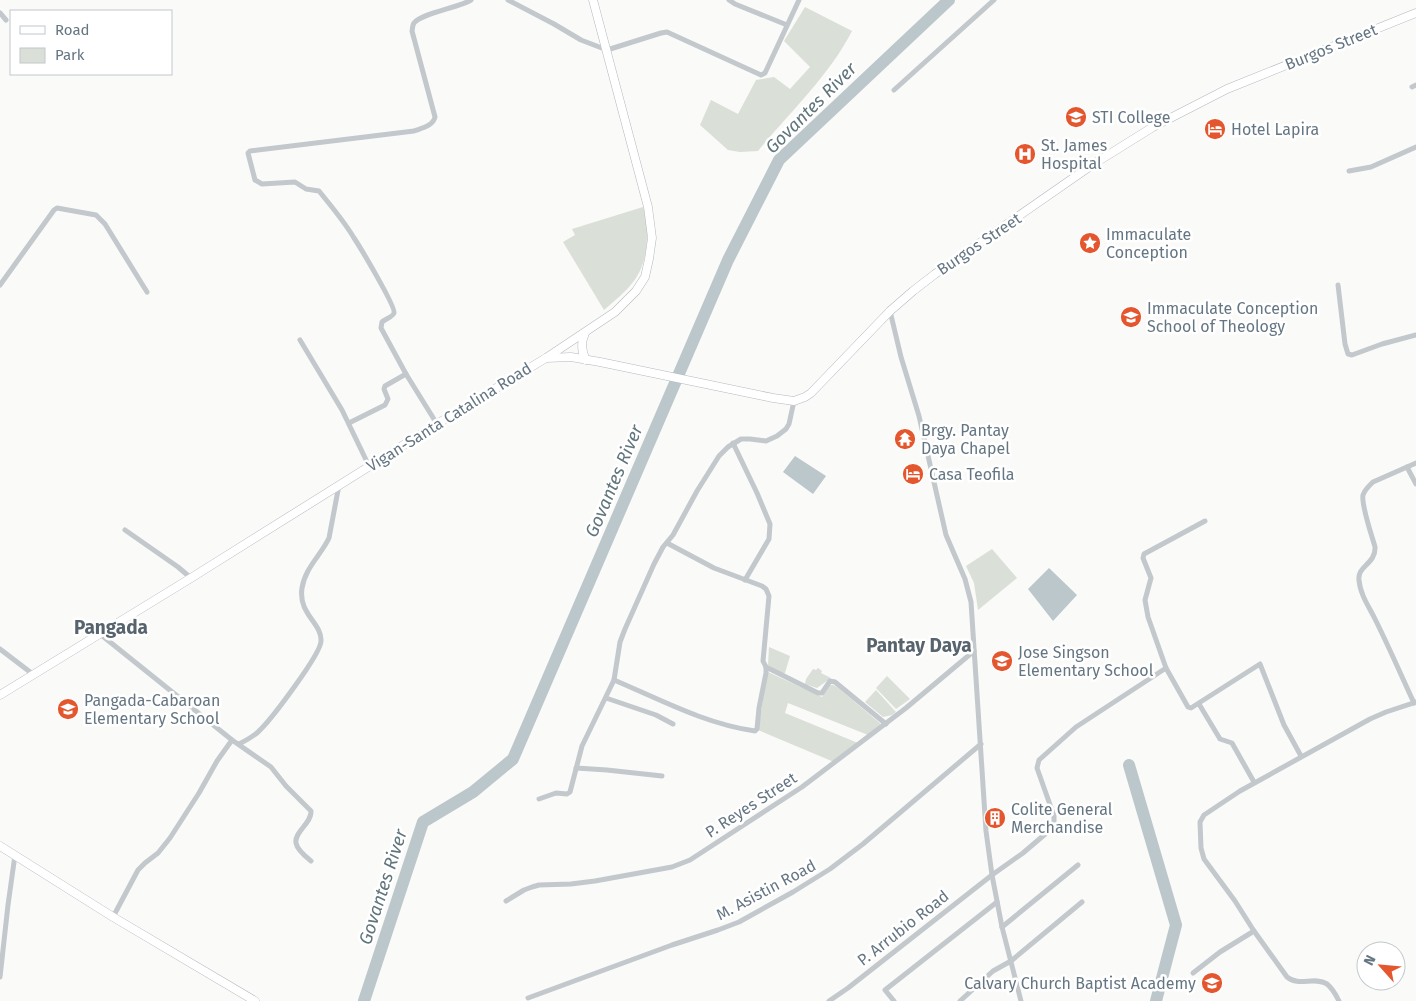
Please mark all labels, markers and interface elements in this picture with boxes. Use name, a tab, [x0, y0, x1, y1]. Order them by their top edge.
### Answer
legend	[10, 10, 172, 75]
street label: Burgos Street	[1282, 20, 1380, 74]
text: Road	[55, 21, 90, 39]
text: Park	[55, 46, 85, 64]
water label: Govantes River	[761, 57, 862, 158]
school or university icon: STI College	[1064, 105, 1088, 129]
place label: STI College	[1092, 108, 1170, 127]
hotel icon: Hotel Lapira	[1203, 117, 1227, 141]
place label: Hotel Lapira	[1231, 120, 1319, 139]
place label: St. James Hospital	[1041, 136, 1107, 173]
hospital icon: St. James Hospital	[1013, 142, 1037, 166]
street label: Burgos Street	[933, 209, 1025, 279]
place label: Immaculate Conception	[1106, 225, 1191, 262]
place icon: Immaculate Conception	[1078, 231, 1102, 255]
place label: Immaculate Conception School of Theology	[1147, 299, 1318, 336]
school or university icon: Immaculate Conception School of Theology	[1119, 305, 1143, 329]
street label: Vigan-Santa Catalina Road	[363, 358, 535, 476]
water label: Govantes River	[580, 420, 648, 540]
place label: Brgy. Pantay Daya Chapel	[921, 421, 1010, 458]
temple icon: Brgy. Pantay Daya Chapel	[893, 427, 917, 451]
hotel icon: Casa Teofila	[901, 462, 925, 486]
place label: Casa Teofila	[929, 465, 1015, 484]
district label: Pangada	[74, 616, 148, 639]
district label: Pantay Daya	[866, 634, 972, 657]
place label: Jose Singson Elementary School	[1018, 643, 1154, 680]
school or university icon: Jose Singson Elementary School	[990, 649, 1014, 673]
place label: Pangada-Cabaroan Elementary School	[84, 691, 220, 728]
school or university icon: Pangada-Cabaroan Elementary School	[56, 697, 80, 721]
street label: P. Reyes Street	[702, 768, 800, 842]
place label: Colite General Merchandise	[1011, 800, 1113, 837]
building icon: Colite General Merchandise	[983, 806, 1007, 830]
water label: Govantes River	[354, 826, 412, 947]
street label: M. Asistin Road	[713, 856, 819, 924]
street label: P. Arrubio Road	[853, 886, 953, 970]
north arrow	[1356, 941, 1406, 991]
text: N	[1360, 952, 1380, 968]
school or university icon: Calvary Church Baptist Academy	[1200, 971, 1224, 995]
place label: Calvary Church Baptist Academy	[964, 974, 1196, 993]

